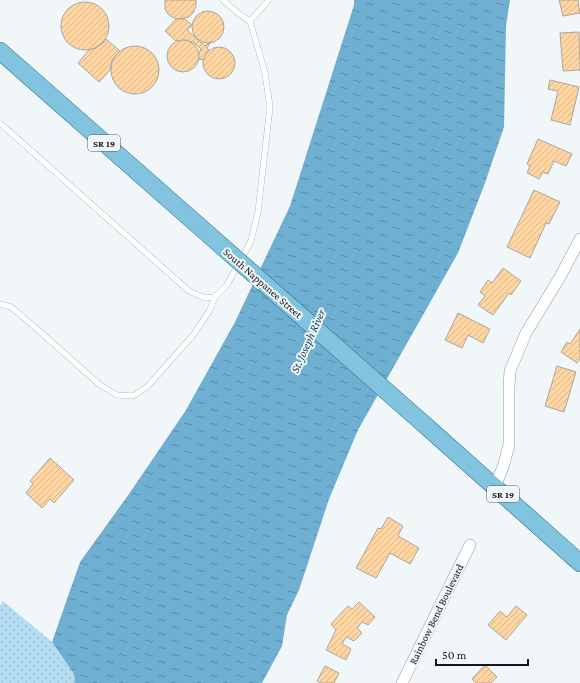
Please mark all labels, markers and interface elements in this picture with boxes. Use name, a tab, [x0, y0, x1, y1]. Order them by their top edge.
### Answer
road number: SR 19	[88, 135, 120, 151]
street label: South Nappanee Street	[221, 246, 305, 321]
water label: St. Joseph River	[288, 306, 329, 375]
road number: SR 19	[487, 486, 519, 502]
street label: Rainbow Bend Boulevard	[406, 562, 466, 666]
scale bar	[436, 641, 528, 667]
text: 50 m	[442, 648, 467, 662]

